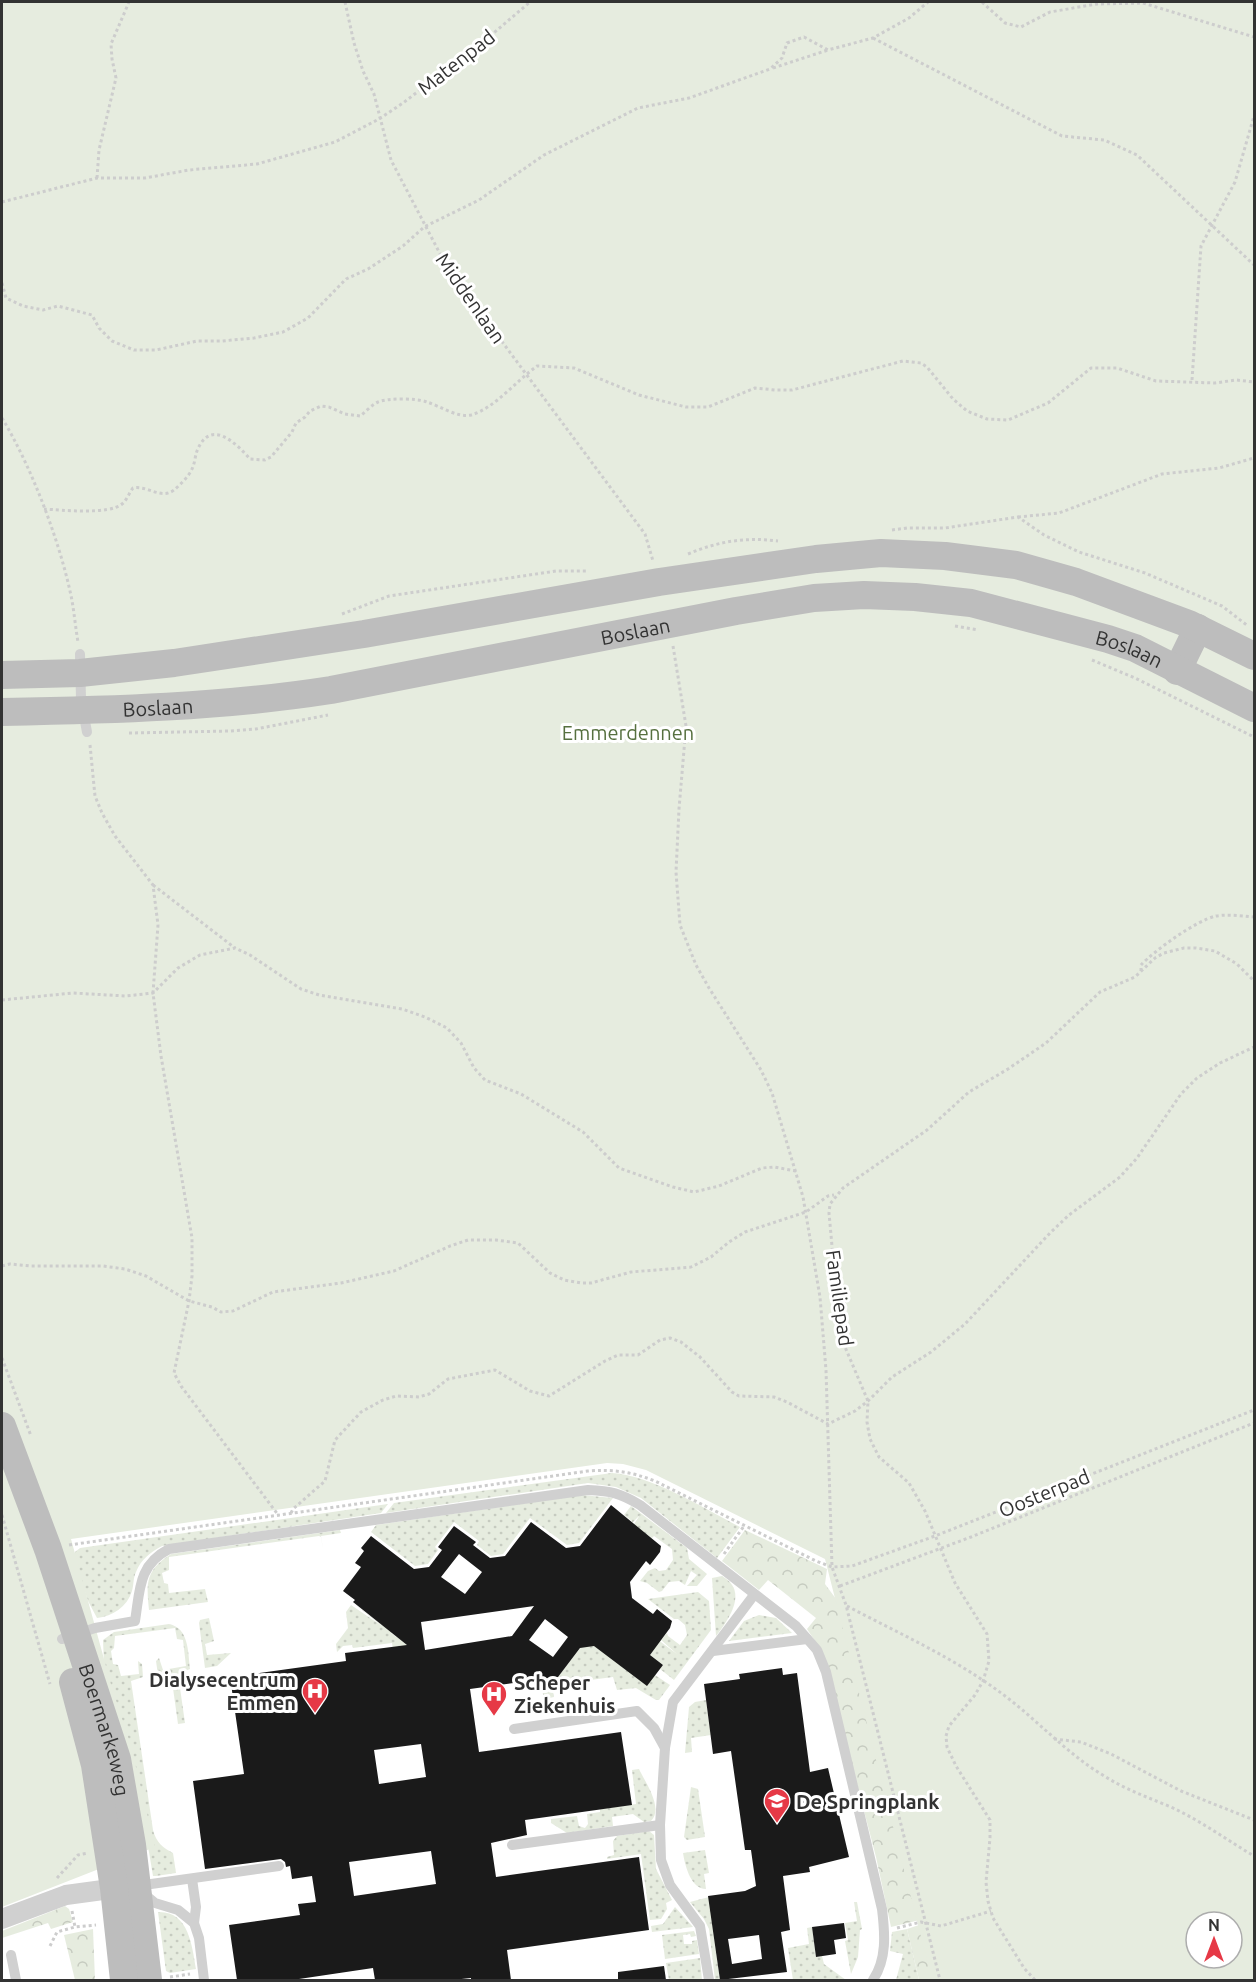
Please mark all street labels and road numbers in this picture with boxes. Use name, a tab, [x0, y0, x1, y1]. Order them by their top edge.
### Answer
street label: Matenpad	[413, 25, 499, 99]
street label: Middenlaan	[431, 248, 511, 348]
street label: Boslaan	[599, 613, 672, 649]
street label: Boslaan	[1093, 625, 1167, 672]
street label: Boslaan	[122, 694, 194, 720]
street label: Familiepad	[822, 1248, 858, 1348]
street label: Oosterpad	[995, 1464, 1093, 1522]
street label: Boermarkeweg	[75, 1661, 135, 1798]

